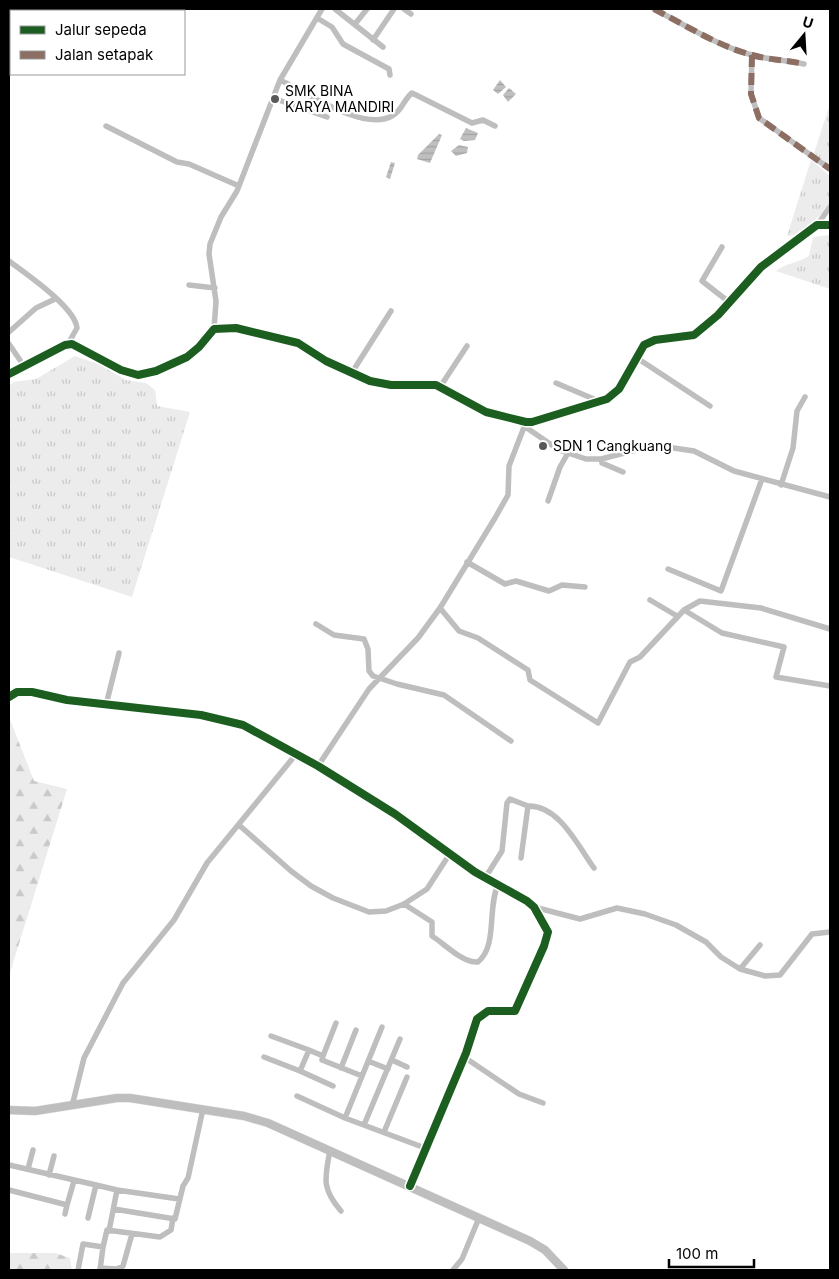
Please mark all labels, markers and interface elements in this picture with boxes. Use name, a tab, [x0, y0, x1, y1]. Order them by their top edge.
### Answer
legend	[10, 10, 185, 75]
north arrow	[779, 10, 829, 60]
text: U	[801, 12, 816, 32]
text: Jalur sepeda	[55, 20, 147, 39]
text: Jalan setapak	[55, 45, 154, 64]
place label: SMK BINA KARYA MANDIRI	[285, 82, 394, 115]
marker: SMK BINA KARYA MANDIRI	[269, 93, 281, 105]
place label: SDN 1 Cangkuang	[553, 437, 672, 454]
marker: SDN 1 Cangkuang	[537, 440, 549, 452]
scale bar	[669, 1236, 754, 1268]
text: 100 m	[676, 1244, 718, 1263]

